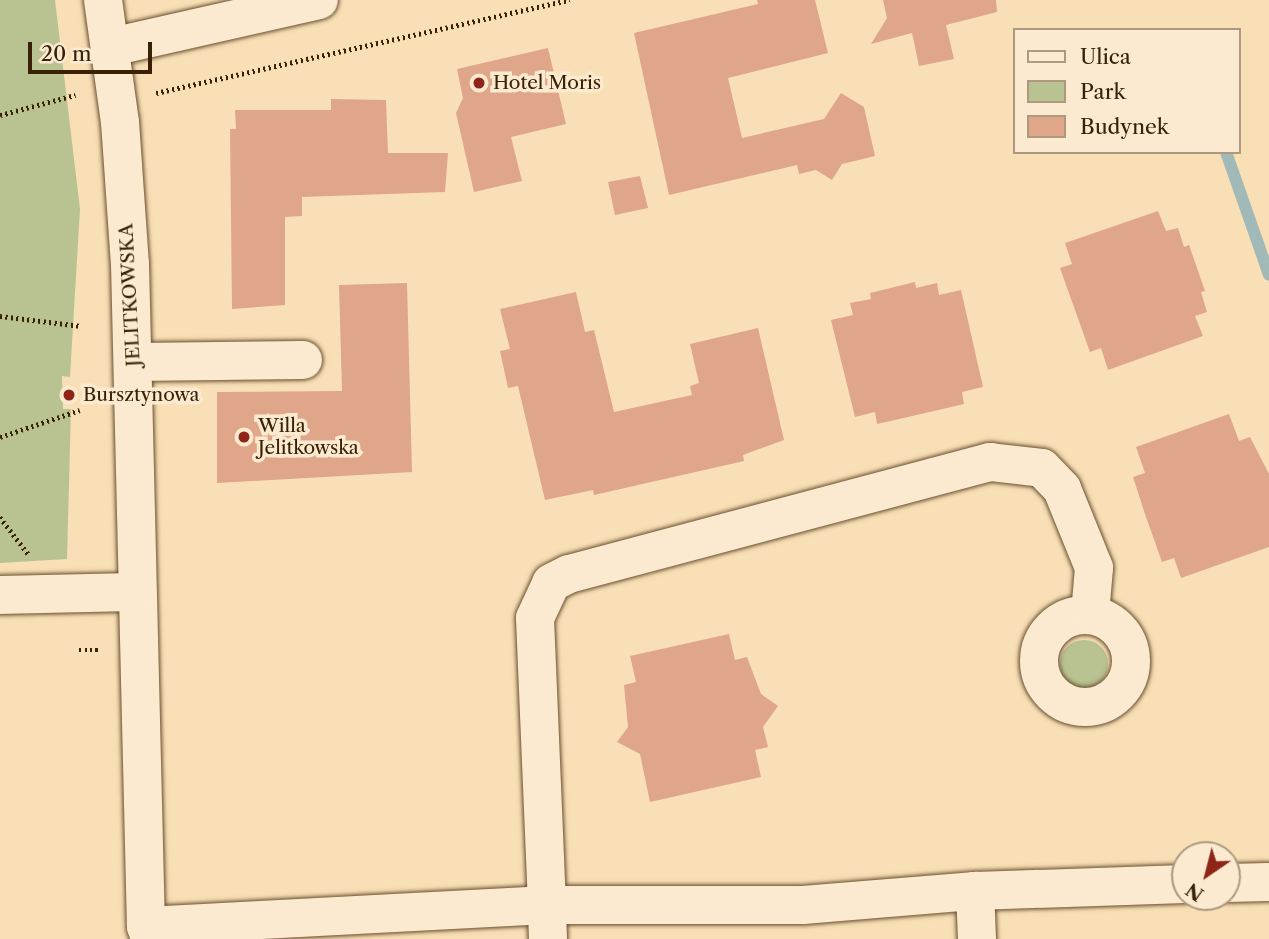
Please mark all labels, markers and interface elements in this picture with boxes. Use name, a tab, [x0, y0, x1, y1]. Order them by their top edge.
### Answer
scale bar	[32, 28, 156, 72]
legend	[1014, 28, 1241, 154]
text: 20 m	[41, 41, 92, 66]
text: Ulica	[1080, 44, 1131, 69]
place label: Hotel Moris	[493, 72, 601, 94]
marker: Hotel Moris	[471, 75, 487, 91]
text: Park	[1080, 79, 1126, 104]
text: Budynek	[1080, 114, 1169, 139]
street label: JELITKOWSKA	[115, 223, 145, 367]
place label: Bursztynowa	[83, 384, 200, 406]
marker: Bursztynowa	[61, 387, 77, 403]
place label: Willa Jelitkowska	[258, 415, 359, 459]
marker: Willa Jelitkowska	[236, 429, 252, 445]
north arrow	[1171, 841, 1241, 911]
text: N	[1181, 878, 1208, 906]

